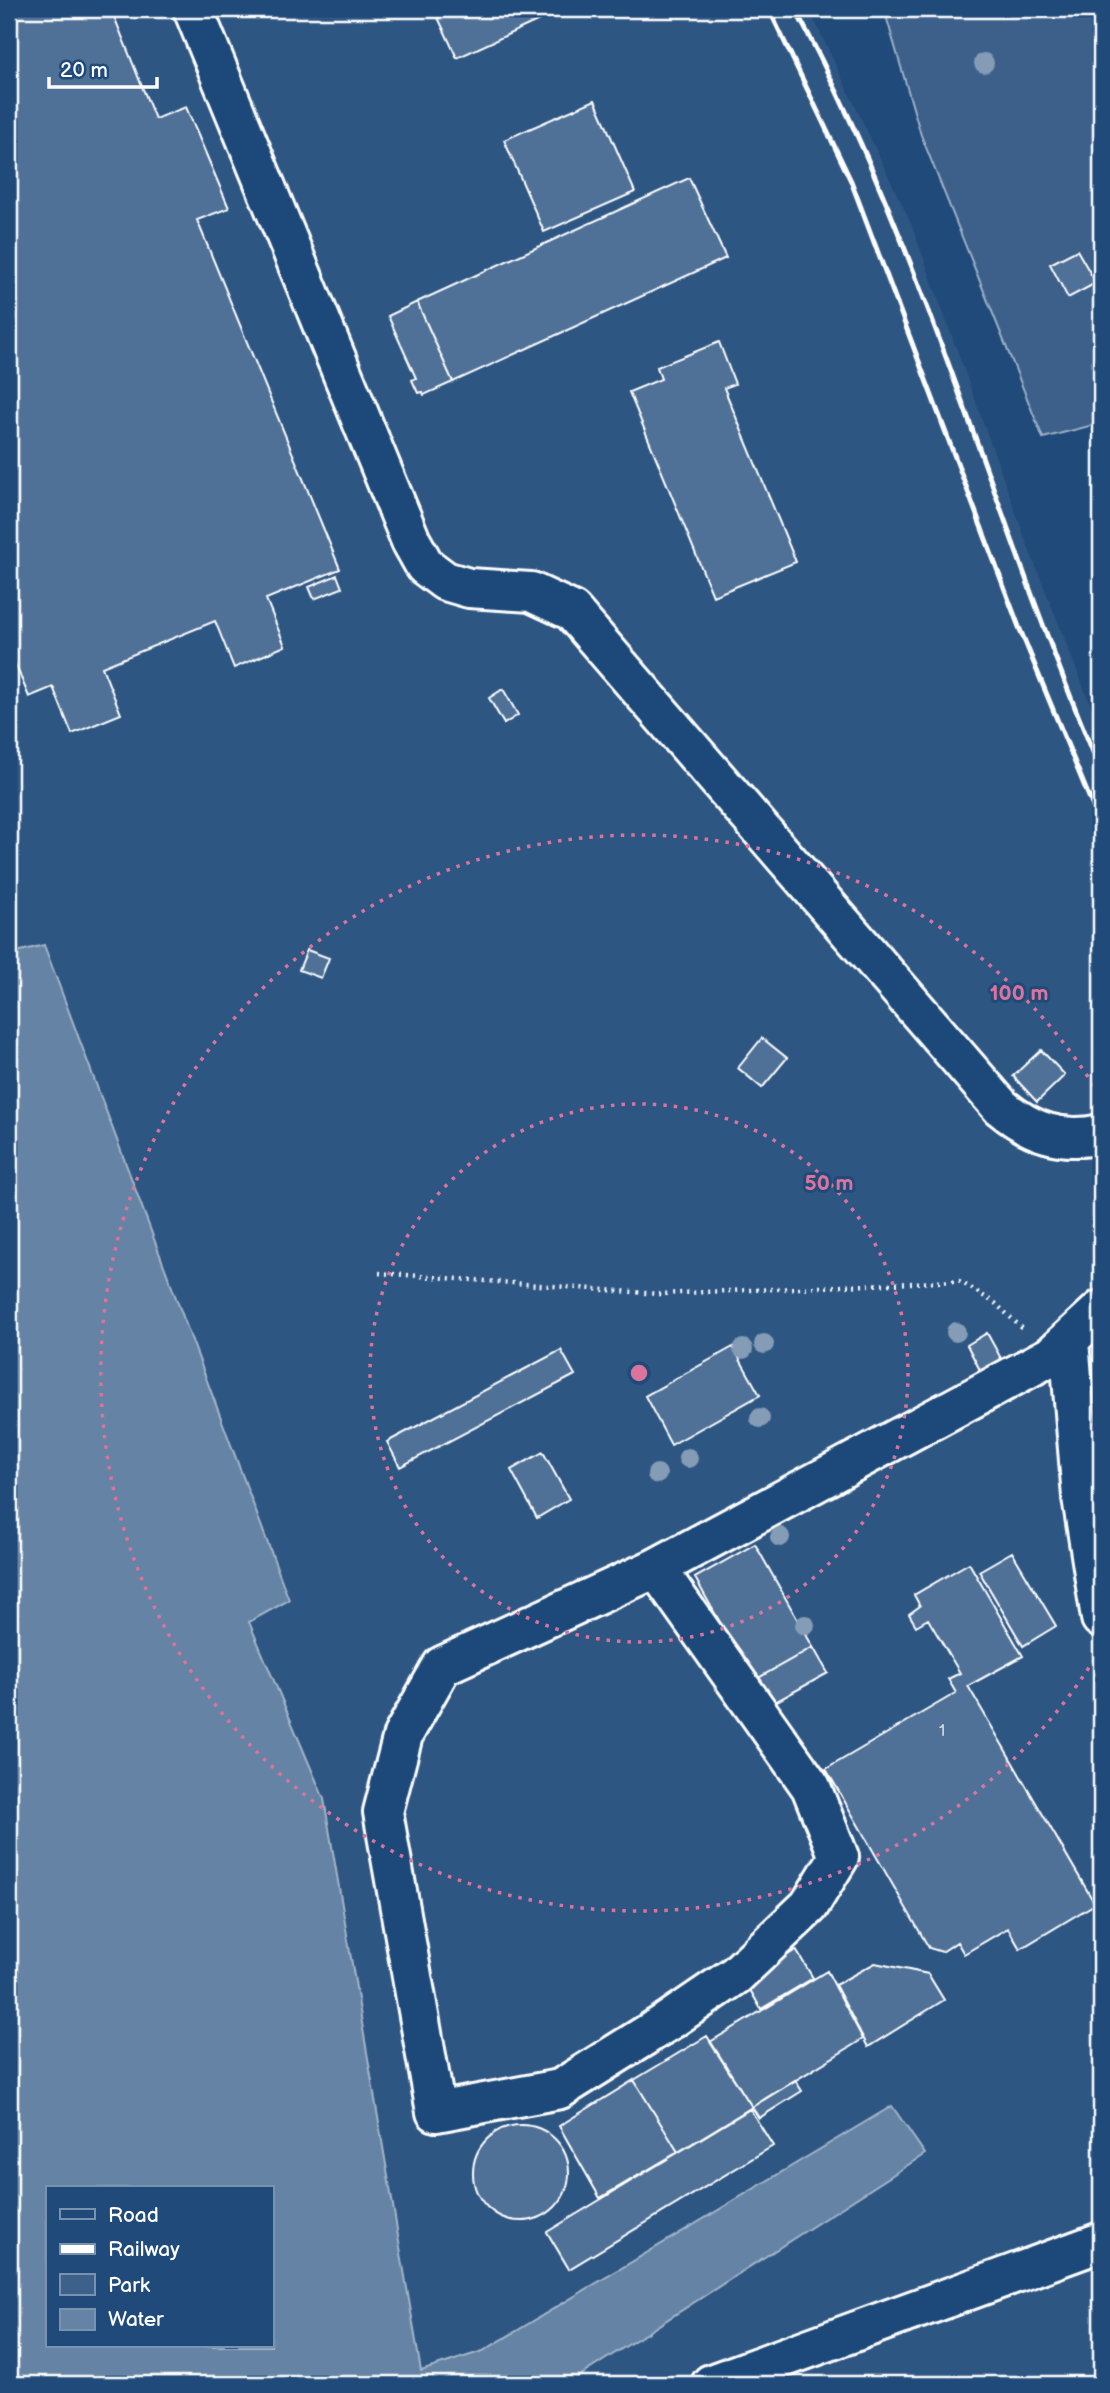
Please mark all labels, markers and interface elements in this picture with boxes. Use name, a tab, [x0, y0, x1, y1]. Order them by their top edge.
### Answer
scale bar	[49, 46, 158, 90]
text: 20 m	[60, 58, 108, 83]
text: 100 m	[990, 981, 1048, 1006]
text: 50 m	[805, 1171, 853, 1196]
centre of rings	[627, 1361, 651, 1385]
house number: 1	[939, 1722, 945, 1741]
legend	[46, 2186, 273, 2348]
text: Road	[108, 2203, 159, 2228]
text: Railway	[108, 2237, 180, 2262]
text: Park	[108, 2273, 151, 2298]
text: Water	[108, 2307, 164, 2332]

